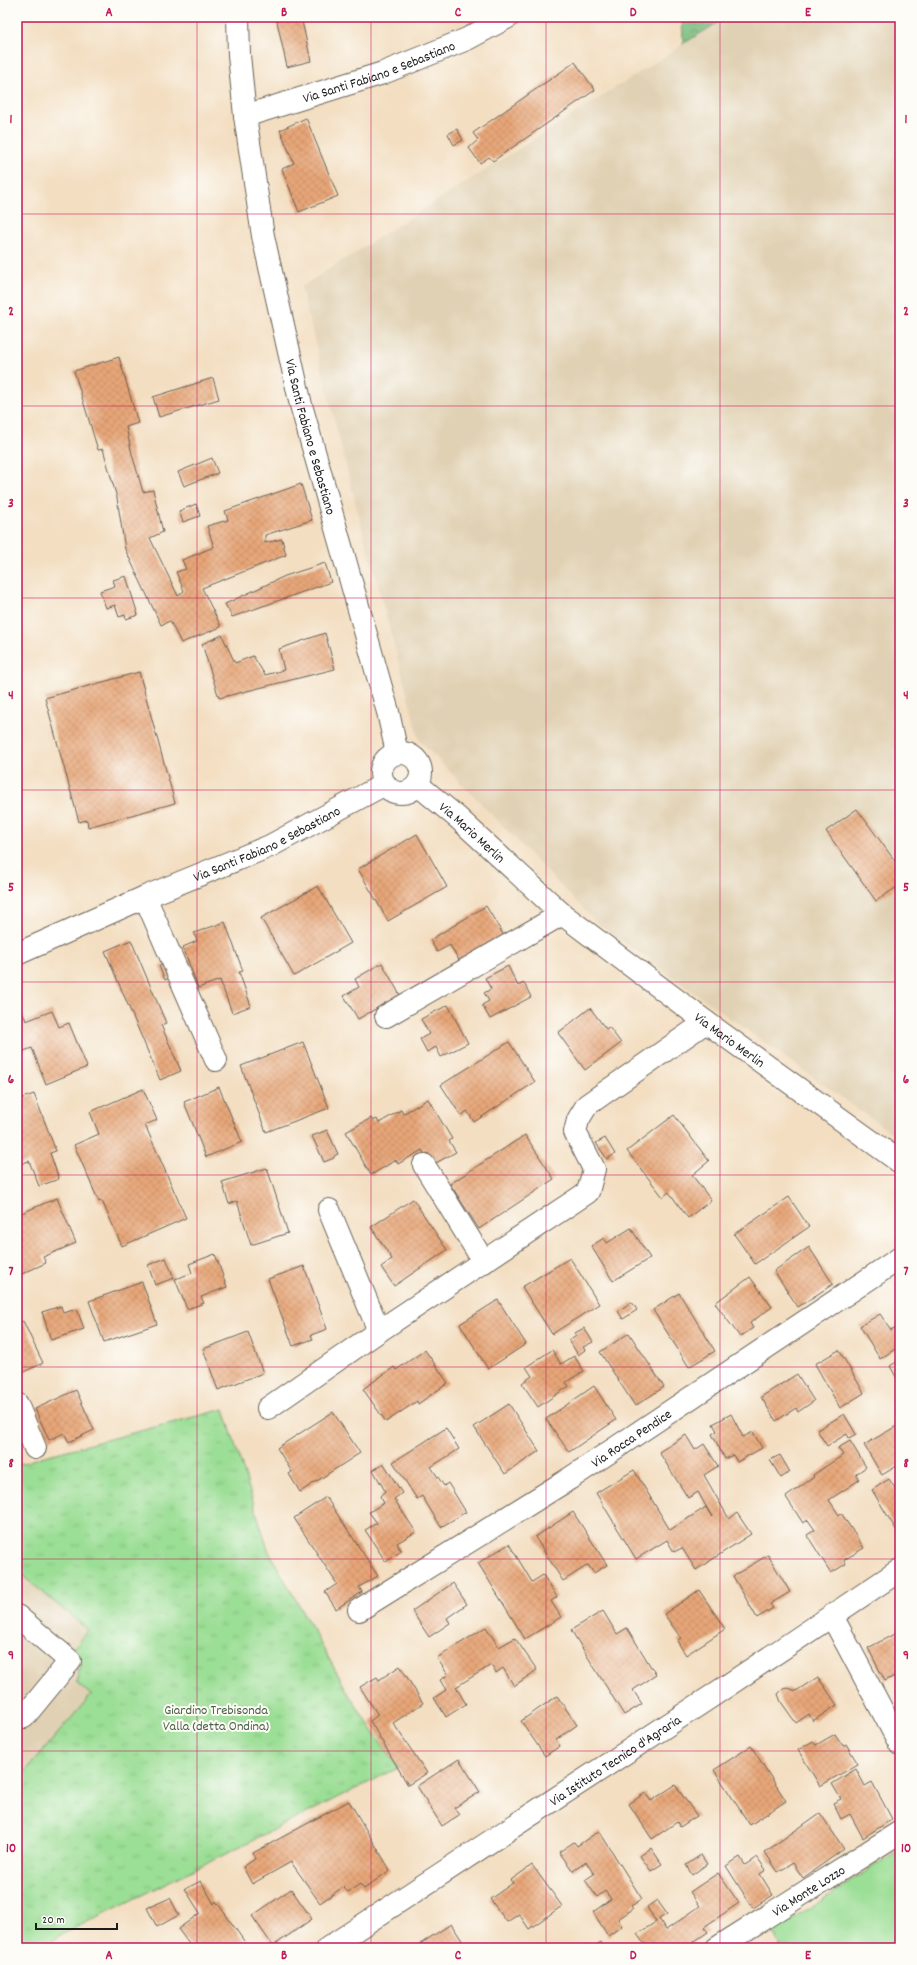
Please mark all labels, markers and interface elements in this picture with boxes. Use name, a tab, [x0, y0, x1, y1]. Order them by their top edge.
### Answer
text: A	[105, 4, 113, 23]
text: B	[281, 4, 287, 23]
text: C	[455, 4, 462, 23]
text: D	[630, 4, 637, 23]
text: E	[805, 4, 812, 23]
street label: Via Santi Fabiano e Sebastiano	[301, 37, 459, 109]
text: 1	[10, 111, 13, 130]
text: 1	[905, 111, 908, 130]
text: 2	[8, 303, 14, 322]
text: 2	[903, 303, 909, 322]
street label: Via Santi Fabiano e Sebastiano	[279, 357, 340, 517]
text: 3	[8, 495, 14, 514]
text: 3	[903, 495, 909, 514]
text: 4	[8, 687, 14, 706]
text: 4	[903, 687, 909, 706]
street label: Via Mario Merlin	[434, 798, 509, 869]
street label: Via Santi Fabiano e Sebastiano	[191, 802, 344, 888]
text: 5	[8, 879, 14, 898]
text: 5	[903, 879, 909, 898]
street label: Via Mario Merlin	[689, 1008, 768, 1073]
text: 6	[8, 1071, 15, 1090]
text: 6	[903, 1071, 910, 1090]
text: 7	[9, 1263, 14, 1282]
text: 7	[904, 1263, 909, 1282]
street label: Via Rocca Pendice	[588, 1405, 676, 1473]
text: 8	[8, 1455, 14, 1474]
text: 8	[903, 1455, 909, 1474]
text: 9	[8, 1647, 14, 1666]
text: 9	[903, 1647, 909, 1666]
park label: Giardino Trebisonda Valla (detta Ondina)	[163, 1701, 270, 1737]
street label: Via Istituto Tecnico d'Agraria	[546, 1711, 686, 1812]
text: 10	[6, 1840, 16, 1859]
text: 10	[901, 1840, 911, 1859]
street label: Via Monte Lozzo	[769, 1861, 850, 1923]
scale bar	[36, 1905, 117, 1931]
text: 20 m	[42, 1912, 65, 1929]
text: A	[105, 1947, 113, 1965]
text: B	[281, 1947, 287, 1965]
text: C	[455, 1947, 462, 1965]
text: D	[630, 1947, 637, 1965]
text: E	[805, 1947, 812, 1965]

